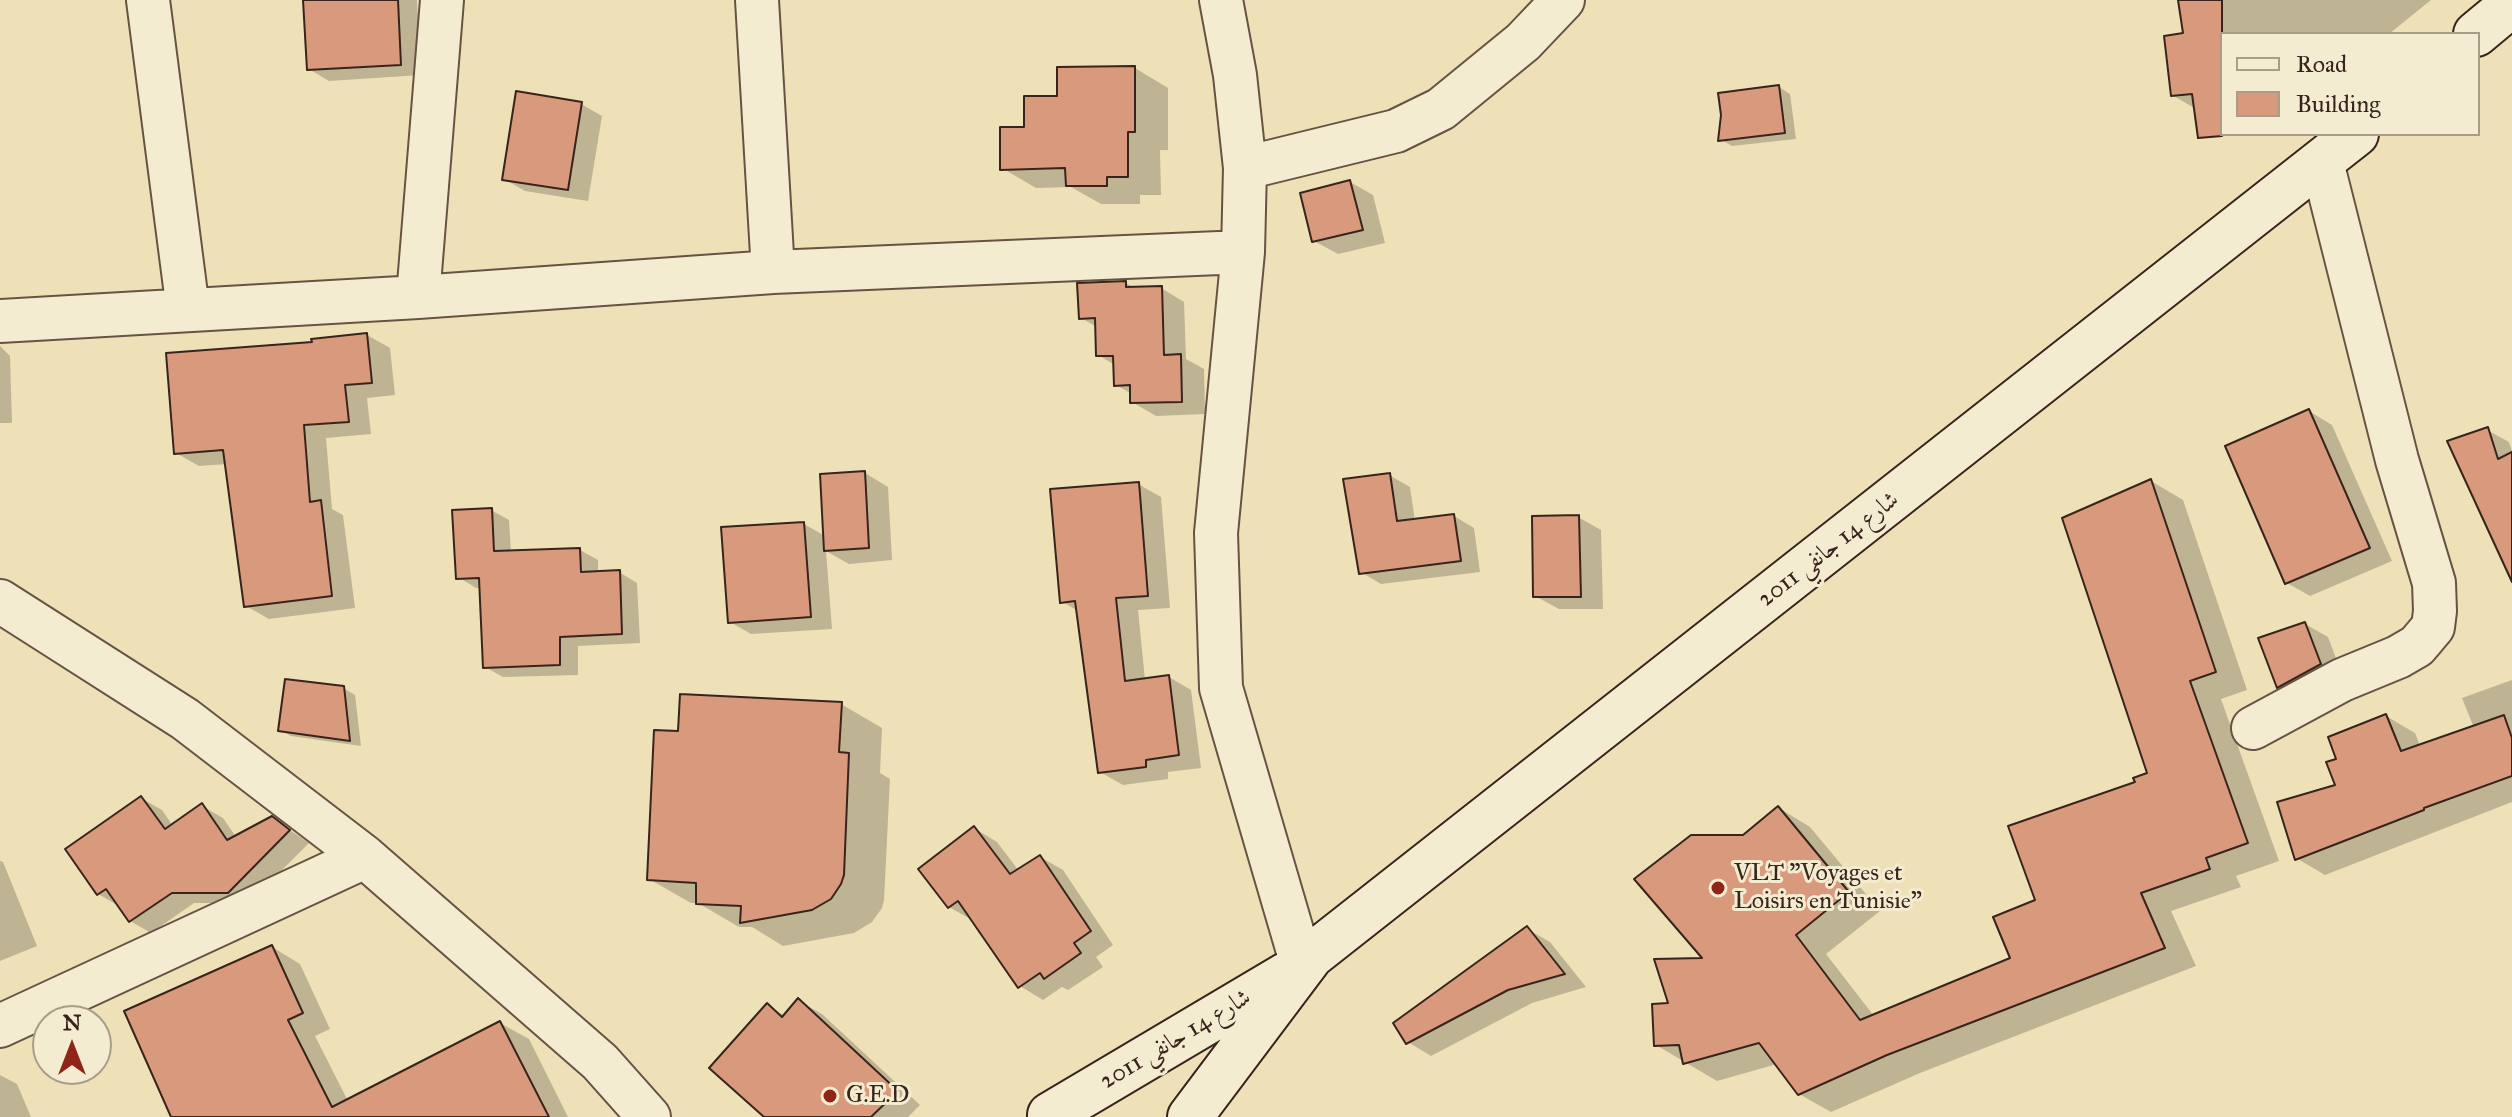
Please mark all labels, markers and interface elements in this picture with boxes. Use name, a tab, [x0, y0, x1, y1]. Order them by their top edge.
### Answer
legend	[2220, 32, 2480, 136]
text: Road	[2296, 49, 2347, 79]
text: Building	[2296, 89, 2381, 119]
street label: شارع 14 جانفي 2011	[1753, 486, 1905, 614]
place label: VLT "Voyages et Loisirs en Tunisie"	[1734, 860, 1922, 916]
marker: VLT "Voyages et Loisirs en Tunisie"	[1709, 879, 1727, 897]
street label: شارع 14 جانفي 2011	[1095, 984, 1257, 1096]
north arrow	[32, 1005, 112, 1085]
text: N	[63, 1009, 81, 1036]
place label: G.E.D	[846, 1082, 910, 1110]
marker: G.E.D	[821, 1087, 839, 1105]

